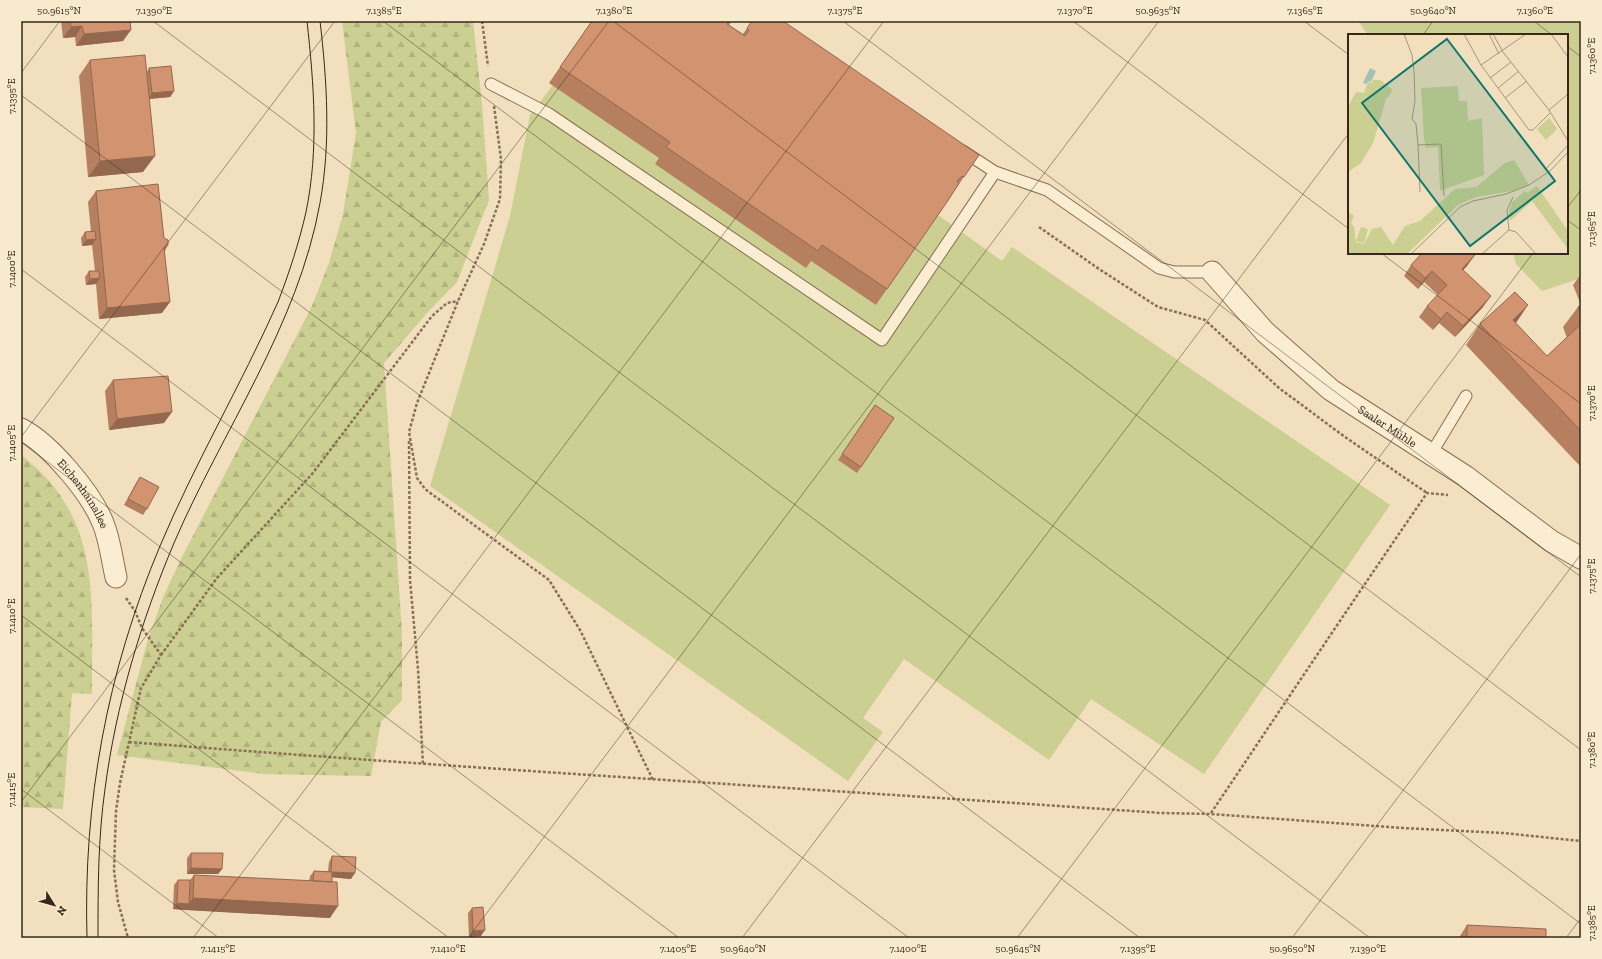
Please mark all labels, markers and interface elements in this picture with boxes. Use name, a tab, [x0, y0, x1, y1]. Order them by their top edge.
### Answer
text: 50.9615°N	[37, 5, 82, 17]
text: 7.1390°E	[136, 5, 172, 17]
text: 7.1385°E	[366, 5, 402, 17]
text: 7.1380°E	[596, 5, 632, 17]
text: 7.1375°E	[828, 5, 862, 17]
text: 7.1370°E	[1057, 5, 1093, 17]
text: 50.9635°N	[1136, 5, 1181, 17]
text: 7.1365°E	[1287, 5, 1323, 17]
text: 50.9640°N	[1410, 5, 1457, 17]
text: 7.1360°E	[1517, 5, 1553, 17]
inset map	[1348, 34, 1568, 254]
text: 7.1360°E	[1586, 38, 1598, 74]
text: 7.1395°E	[6, 78, 18, 114]
text: 7.1365°E	[1586, 211, 1598, 247]
text: 7.1400°E	[6, 250, 18, 287]
text: 7.1370°E	[1586, 385, 1598, 421]
street label: Saaler Mühle	[1355, 402, 1420, 450]
text: 7.1405°E	[6, 425, 18, 461]
street label: Eichenhainallee	[55, 456, 112, 531]
text: 7.1375°E	[1586, 559, 1598, 593]
text: 7.1410°E	[6, 598, 18, 634]
text: 7.1380°E	[1586, 732, 1598, 768]
text: 7.1415°E	[6, 773, 18, 807]
north arrow	[34, 885, 74, 925]
text: N	[53, 903, 69, 918]
text: 7.1385°E	[1586, 905, 1598, 941]
text: 7.1415°E	[201, 943, 235, 955]
text: 7.1410°E	[430, 943, 466, 955]
text: 7.1405°E	[660, 943, 696, 955]
text: 50.9640°N	[720, 943, 767, 955]
text: 7.1400°E	[890, 943, 927, 955]
text: 50.9645°N	[995, 943, 1041, 955]
text: 7.1395°E	[1120, 943, 1156, 955]
text: 50.9650°N	[1269, 943, 1315, 955]
text: 7.1390°E	[1350, 943, 1386, 955]

